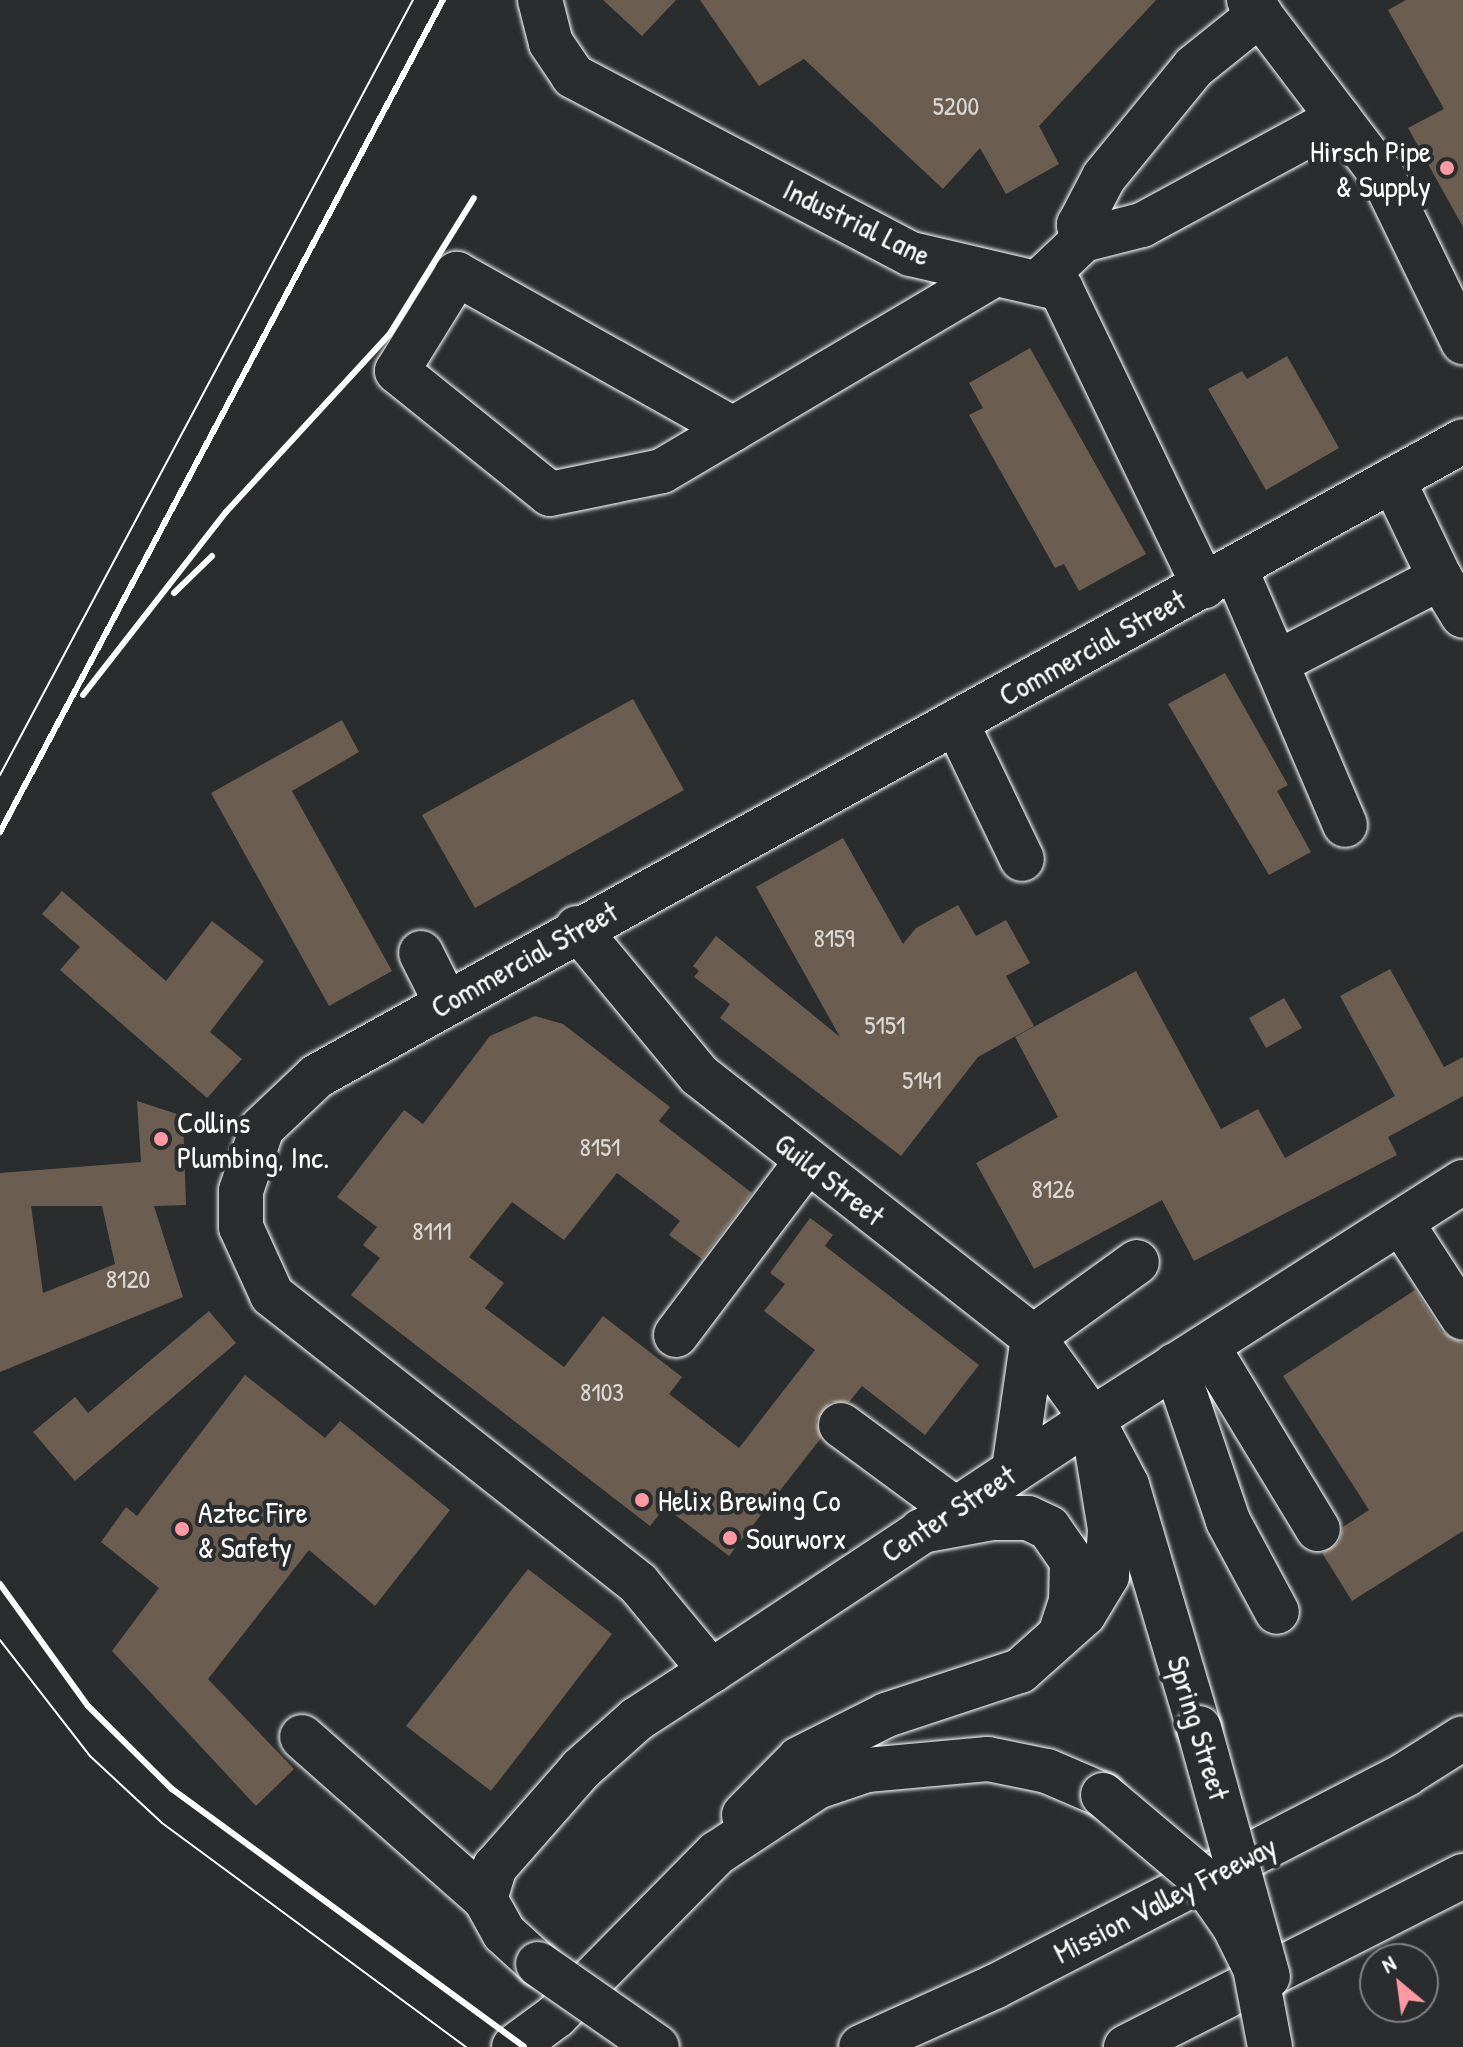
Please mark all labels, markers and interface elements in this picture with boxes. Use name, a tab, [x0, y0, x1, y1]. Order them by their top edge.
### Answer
house number: 5200	[933, 90, 979, 122]
place label: Hirsch Pipe & Supply	[1310, 133, 1431, 204]
marker: Hirsch Pipe & Supply	[1438, 159, 1456, 177]
street label: Industrial Lane	[777, 171, 937, 273]
street label: Commercial Street	[992, 581, 1192, 713]
street label: Commercial Street	[424, 893, 624, 1025]
house number: 8159	[813, 922, 855, 954]
house number: 5151	[865, 1009, 905, 1041]
house number: 5141	[902, 1064, 942, 1096]
place label: Collins Plumbing, Inc.	[177, 1104, 329, 1174]
street label: Guild Street	[768, 1125, 892, 1233]
marker: Collins Plumbing, Inc.	[152, 1130, 170, 1148]
house number: 8151	[579, 1131, 621, 1163]
house number: 8126	[1031, 1173, 1075, 1205]
house number: 8111	[412, 1215, 452, 1247]
house number: 8120	[106, 1263, 150, 1295]
house number: 8103	[580, 1376, 624, 1408]
street label: Center Street	[874, 1456, 1022, 1570]
place label: Helix Brewing Co	[658, 1482, 841, 1518]
marker: Helix Brewing Co	[633, 1491, 651, 1509]
place label: Aztec Fire & Safety	[198, 1494, 308, 1564]
marker: Aztec Fire & Safety	[173, 1520, 191, 1538]
place label: Sourworx	[746, 1520, 846, 1556]
marker: Sourworx	[721, 1529, 739, 1547]
street label: Spring Street	[1160, 1652, 1238, 1804]
street label: Mission Valley Freeway	[1048, 1827, 1282, 1971]
north arrow	[1359, 1943, 1439, 2023]
text: N	[1376, 1948, 1401, 1980]

